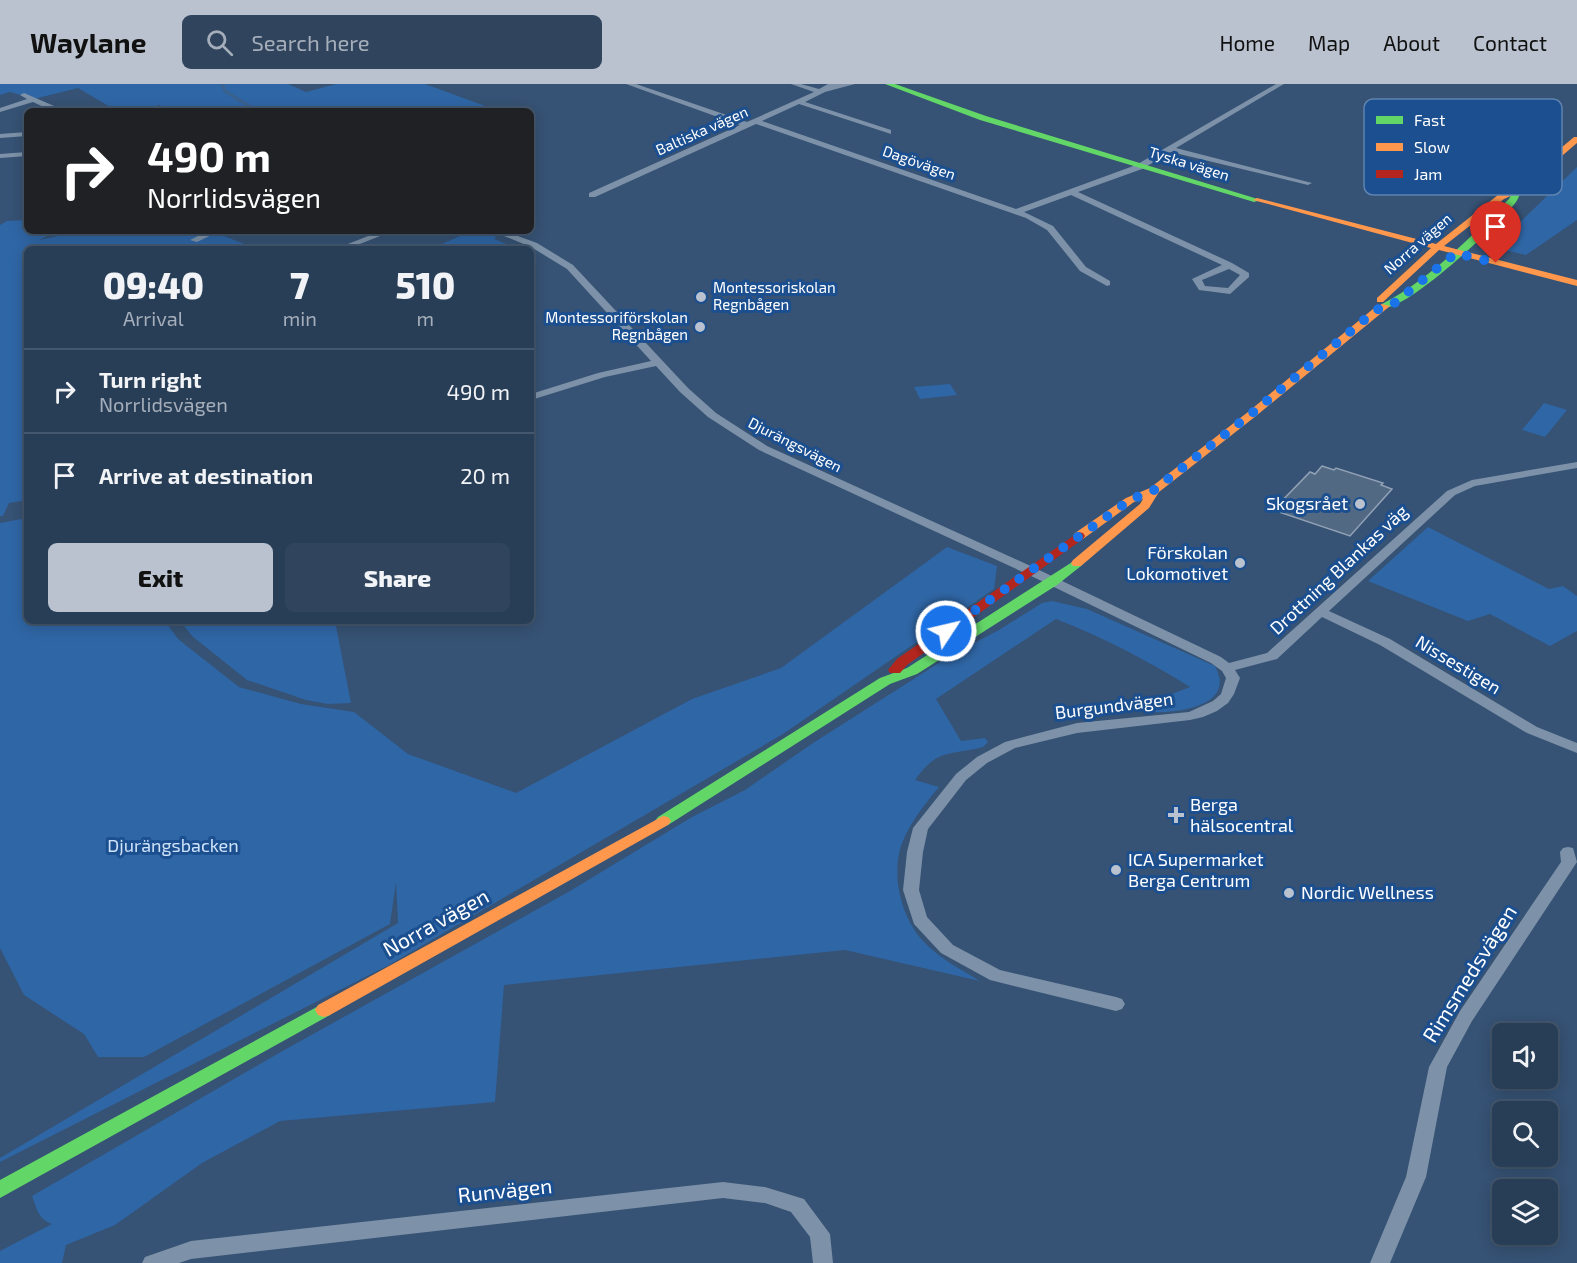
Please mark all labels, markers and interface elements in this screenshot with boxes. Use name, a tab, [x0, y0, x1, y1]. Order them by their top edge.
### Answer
search box	[182, 15, 602, 69]
text: Waylane	[30, 25, 146, 59]
icon: search	[203, 26, 236, 59]
text: Search here	[251, 29, 370, 55]
text: Home	[1219, 30, 1275, 55]
text: Map	[1308, 30, 1350, 55]
text: About	[1383, 30, 1440, 55]
text: Contact	[1473, 30, 1547, 55]
legend	[1364, 99, 1562, 195]
street label: Baltiska vägen	[653, 102, 750, 158]
text: Fast	[1414, 110, 1445, 129]
text: 490 m	[147, 130, 271, 180]
icon: right	[48, 132, 126, 210]
text: Slow	[1414, 137, 1450, 156]
street label: Dagövägen	[880, 141, 958, 183]
street label: Tyska vägen	[1147, 142, 1232, 184]
text: Jam	[1414, 164, 1442, 183]
text: Norrlidsvägen	[147, 181, 321, 213]
pin	[1470, 201, 1521, 263]
street label: Norra vägen	[1380, 209, 1455, 277]
icon: arrive	[1479, 210, 1512, 243]
text: 09:40	[103, 263, 204, 306]
text: 7	[290, 263, 309, 306]
text: 510	[396, 263, 455, 306]
place label: Montessoriskolan Regnbågen	[713, 278, 836, 313]
marker: Montessoriskolan Regnbågen	[694, 290, 708, 304]
text: Arrival	[123, 306, 184, 330]
text: min	[283, 306, 317, 330]
text: m	[417, 306, 434, 330]
place label: Montessoriförskolan Regnbågen	[545, 308, 688, 343]
marker: Montessoriförskolan Regnbågen	[693, 320, 707, 334]
text: Turn right	[99, 366, 201, 392]
icon: right	[48, 375, 81, 408]
text: 490 m	[446, 378, 510, 404]
text: Norrlidsvägen	[99, 392, 228, 416]
street label: Djurängsvägen	[745, 413, 845, 476]
icon: arrive	[48, 459, 81, 492]
text: Arrive at destination	[99, 462, 313, 488]
text: 20 m	[460, 462, 510, 488]
place label: Skogsrået	[1266, 492, 1348, 514]
marker: Skogsrået	[1353, 497, 1367, 511]
street label: Drottning Blankas väg	[1265, 500, 1412, 639]
place label: Förskolan Lokomotivet	[1126, 541, 1228, 584]
button: Exit	[48, 543, 273, 612]
button: Share	[285, 543, 510, 612]
marker: Förskolan Lokomotivet	[1233, 556, 1247, 570]
position arrow	[914, 599, 978, 663]
street label: Nissestigen	[1412, 630, 1505, 698]
street label: Burgundvägen	[1053, 687, 1174, 723]
place label: Berga hälsocentral	[1190, 793, 1294, 836]
marker: Berga hälsocentral	[1167, 806, 1185, 824]
park label: Djurängsbacken	[107, 834, 239, 856]
place label: ICA Supermarket Berga Centrum	[1128, 848, 1264, 891]
marker: ICA Supermarket Berga Centrum	[1109, 863, 1123, 877]
place label: Nordic Wellness	[1301, 881, 1434, 903]
street label: Norra vägen	[378, 882, 492, 961]
marker: Nordic Wellness	[1282, 886, 1296, 900]
street label: Rimsmedsvägen	[1416, 900, 1521, 1047]
map controls	[1492, 1023, 1558, 1245]
button: sound	[1492, 1023, 1558, 1089]
button: search	[1492, 1101, 1558, 1167]
street label: Runvägen	[456, 1172, 553, 1207]
button: layers	[1492, 1179, 1558, 1245]

